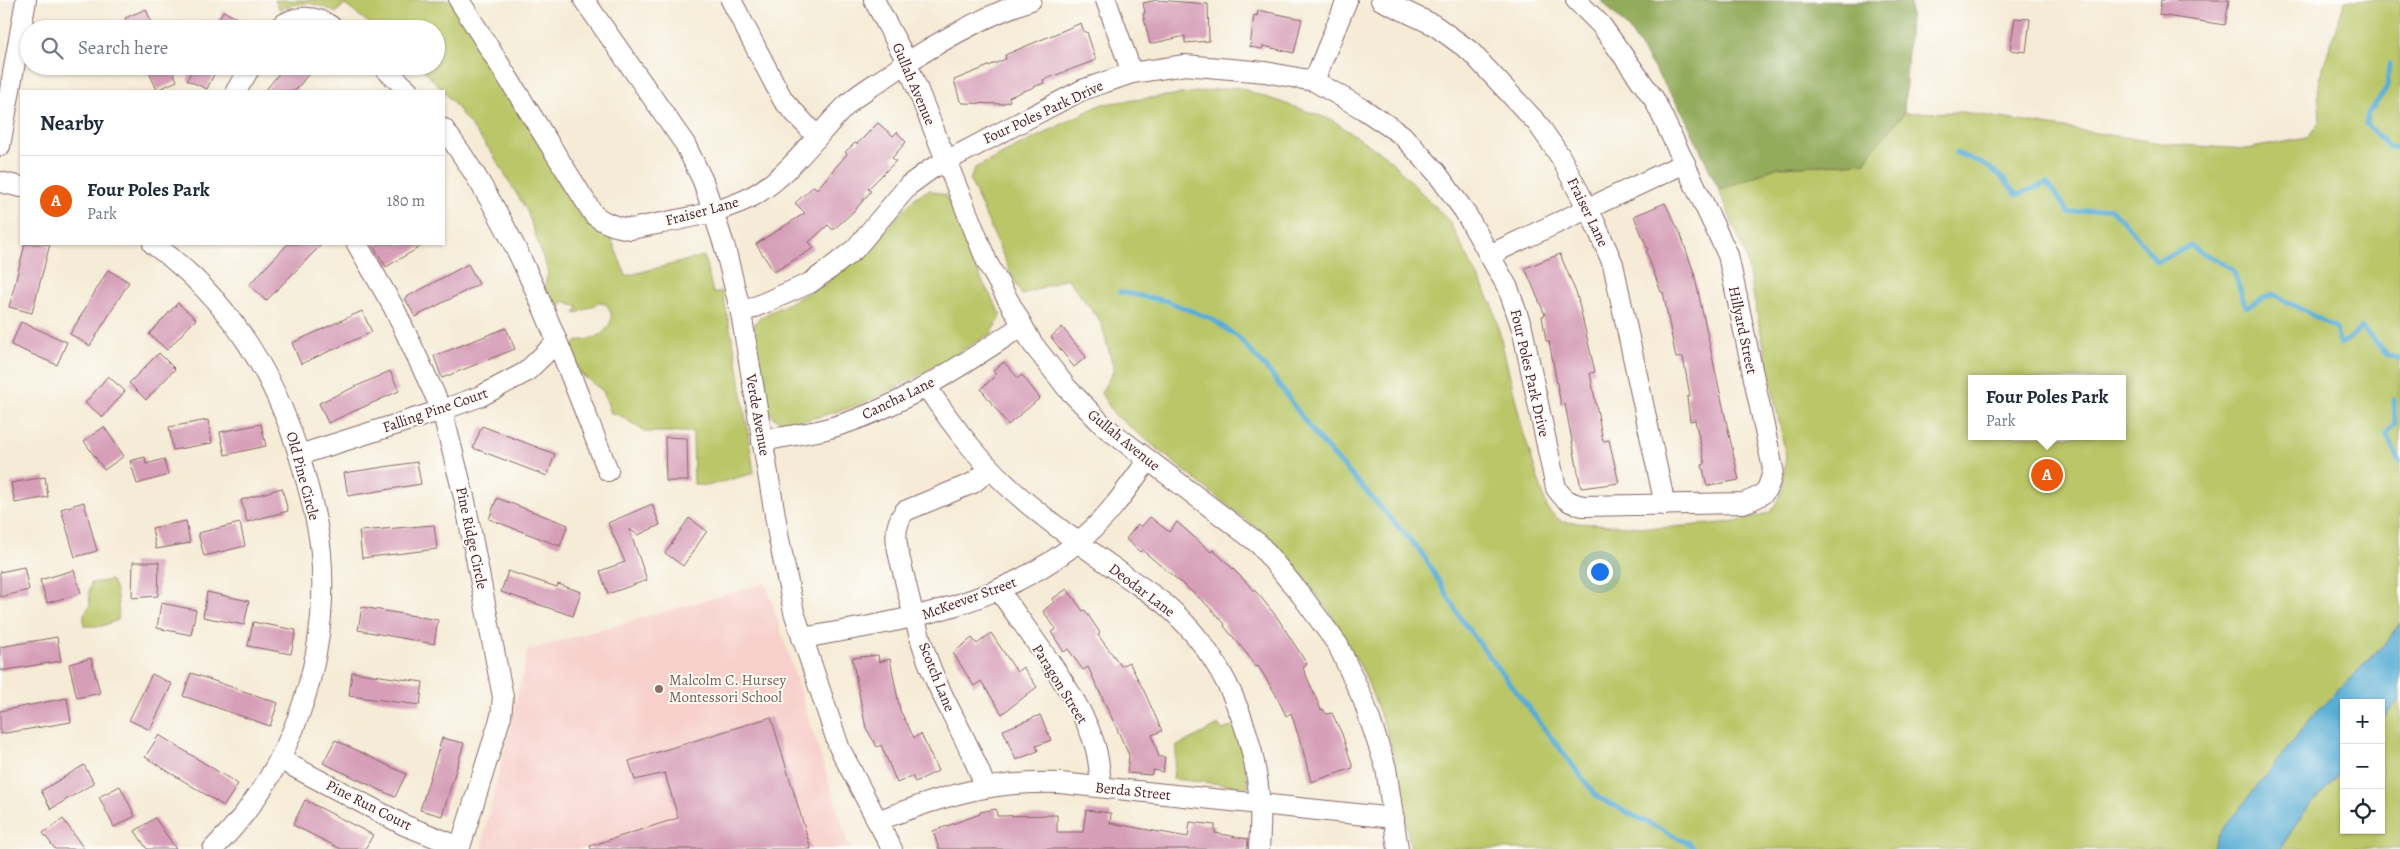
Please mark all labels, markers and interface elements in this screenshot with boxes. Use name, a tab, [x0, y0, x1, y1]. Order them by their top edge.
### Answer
search box	[20, 20, 445, 75]
icon: search	[38, 34, 66, 62]
text: Search here	[78, 35, 168, 61]
street label: Gullah Avenue	[888, 40, 940, 129]
street label: Four Poles Park Drive	[980, 75, 1107, 149]
text: Nearby	[40, 109, 103, 137]
street label: Fraiser Lane	[1563, 174, 1614, 250]
text: Four Poles Park	[87, 177, 210, 203]
text: A	[51, 190, 61, 212]
text: 180 m	[387, 190, 425, 212]
street label: Fraiser Lane	[663, 192, 741, 230]
text: Park	[87, 203, 117, 225]
street label: Hillyard Street	[1724, 284, 1762, 376]
street label: Four Poles Park Drive	[1506, 307, 1554, 439]
street label: Verde Avenue	[741, 372, 775, 458]
street label: Cancha Lane	[858, 372, 938, 424]
popup	[1968, 375, 2126, 440]
street label: Falling Pine Court	[380, 383, 490, 437]
text: Four Poles Park	[1986, 384, 2108, 410]
street label: Gullah Avenue	[1084, 405, 1165, 476]
text: Park	[1986, 410, 2016, 432]
street label: Old Pine Circle	[282, 429, 325, 523]
pin: A	[2031, 456, 2063, 494]
street label: Pine Ridge Circle	[451, 485, 493, 591]
street label: Deodar Lane	[1105, 559, 1179, 622]
your location	[1587, 559, 1613, 585]
street label: McKeever Street	[919, 572, 1019, 624]
street label: Scotch Lane	[914, 639, 960, 715]
street label: Paragon Street	[1028, 640, 1093, 728]
place label: Malcolm C. Hursey Montessori School	[669, 670, 786, 707]
marker: Malcolm C. Hursey Montessori School	[653, 683, 665, 695]
map controls	[2340, 699, 2385, 834]
button: +	[2340, 699, 2385, 744]
button: −	[2340, 744, 2385, 789]
street label: Pine Run Court	[323, 775, 415, 835]
street label: Berda Street	[1094, 777, 1172, 805]
button: locate	[2340, 789, 2385, 834]

